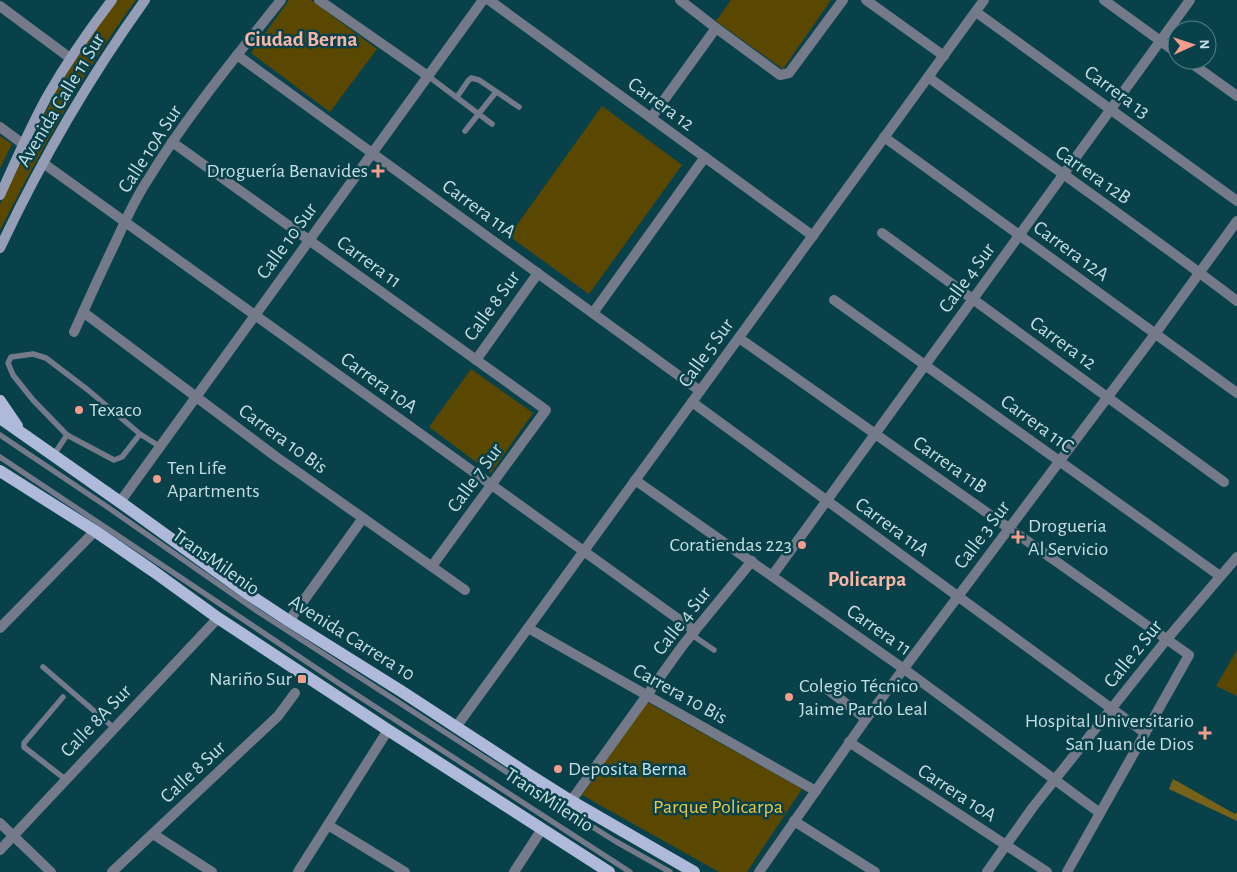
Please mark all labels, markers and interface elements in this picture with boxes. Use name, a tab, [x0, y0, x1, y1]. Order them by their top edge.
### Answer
north arrow	[1167, 20, 1217, 70]
street label: Avenida Calle 11 Sur	[13, 29, 109, 170]
district label: Ciudad Berna	[244, 29, 358, 50]
text: N	[1197, 39, 1211, 50]
street label: Carrera 13	[1081, 62, 1153, 122]
street label: Carrera 12	[624, 73, 698, 135]
street label: Calle 10A Sur	[114, 101, 186, 196]
street label: Carrera 12B	[1052, 142, 1134, 208]
place label: Droguería Benavides	[207, 161, 368, 181]
marker: Droguería Benavides	[372, 165, 384, 177]
street label: Carrera 11A	[438, 176, 520, 243]
street label: Calle 10 Sur	[253, 199, 321, 283]
street label: Carrera 12A	[1030, 217, 1113, 285]
street label: Carrera 11	[333, 232, 405, 292]
street label: Calle 4 Sur	[935, 239, 999, 317]
street label: Calle 8 Sur	[460, 267, 524, 345]
street label: Carrera 12	[1026, 312, 1100, 374]
street label: Calle 5 Sur	[675, 314, 738, 391]
street label: Carrera 10A	[337, 349, 421, 418]
street label: Carrera 11C	[997, 391, 1077, 457]
place label: Texaco	[89, 400, 142, 420]
street label: Carrera 10 Bis	[235, 400, 331, 478]
marker: Texaco	[73, 404, 85, 416]
street label: Carrera 11B	[910, 432, 990, 498]
street label: Calle 7 Sur	[444, 440, 507, 516]
place label: Ten Life Apartments	[167, 458, 260, 501]
marker: Ten Life Apartments	[151, 473, 163, 485]
street label: Carrera 11A	[851, 494, 933, 561]
street label: Calle 3 Sur	[950, 497, 1014, 573]
place label: Drogueria Al Servicio	[1028, 516, 1108, 559]
street label: TransMilenio	[169, 525, 263, 599]
marker: Drogueria Al Servicio	[1012, 531, 1024, 543]
place label: Coratiendas 223	[669, 535, 792, 555]
marker: Coratiendas 223	[796, 539, 808, 551]
district label: Policarpa	[828, 569, 906, 590]
street label: Calle 4 Sur	[649, 583, 715, 659]
street label: Avenida Carrera 10	[285, 591, 419, 685]
street label: Carrera 11	[843, 601, 915, 659]
street label: Calle 2 Sur	[1100, 616, 1166, 692]
street label: Carrera 10 Bis	[630, 660, 730, 728]
place label: Nariño Sur	[209, 669, 293, 689]
marker: Nariño Sur	[296, 673, 308, 685]
place label: Colegio Técnico Jaime Pardo Leal	[799, 676, 928, 719]
street label: Calle 8A Sur	[57, 680, 136, 761]
marker: Colegio Técnico Jaime Pardo Leal	[783, 691, 795, 703]
place label: Hospital Universitario San Juan de Dios	[1025, 711, 1194, 754]
marker: Hospital Universitario San Juan de Dios	[1198, 726, 1212, 740]
street label: Calle 8 Sur	[157, 737, 230, 807]
place label: Deposita Berna	[568, 759, 687, 779]
street label: Carrera 10A	[914, 760, 1000, 826]
marker: Deposita Berna	[552, 763, 564, 775]
street label: TransMilenio	[501, 764, 597, 836]
park label: Parque Policarpa	[653, 797, 783, 817]

